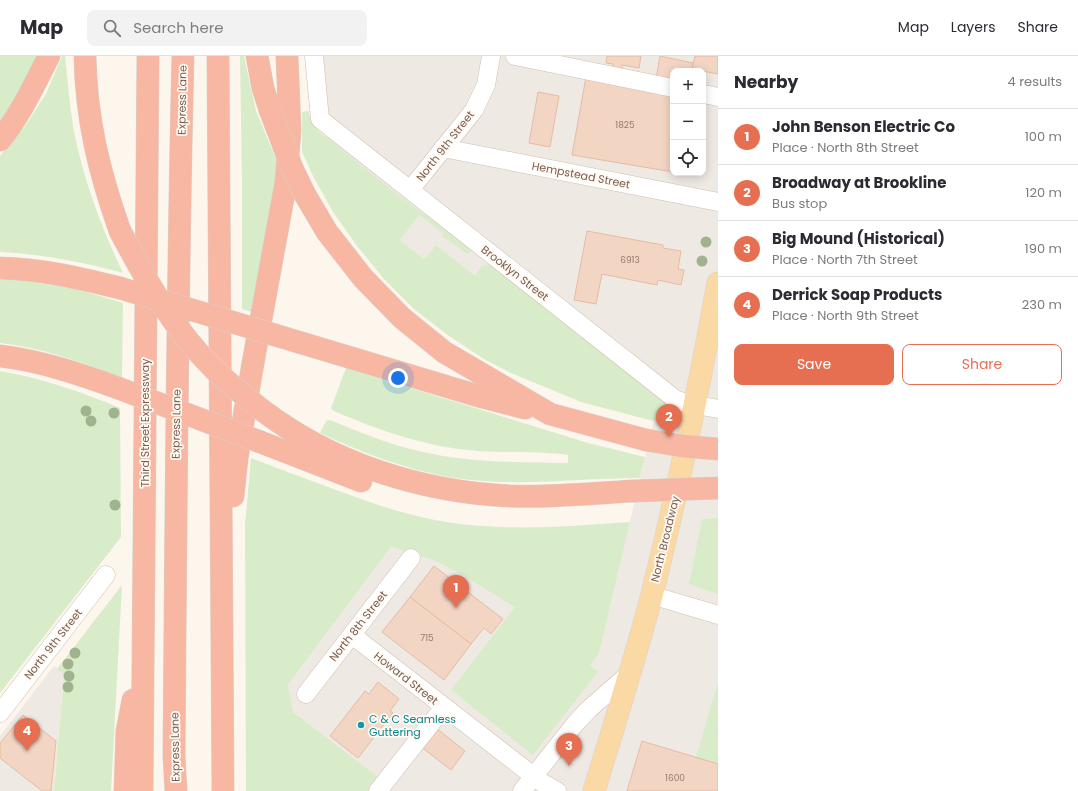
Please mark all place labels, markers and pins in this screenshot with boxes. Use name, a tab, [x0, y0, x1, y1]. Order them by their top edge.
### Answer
pin: 2	[656, 404, 682, 437]
pin: 1	[443, 575, 469, 608]
place label: C & C Seamless Guttering	[369, 711, 456, 740]
pin: 4	[14, 718, 40, 751]
marker: C & C Seamless Guttering	[356, 720, 366, 730]
pin: 3	[556, 733, 582, 766]

